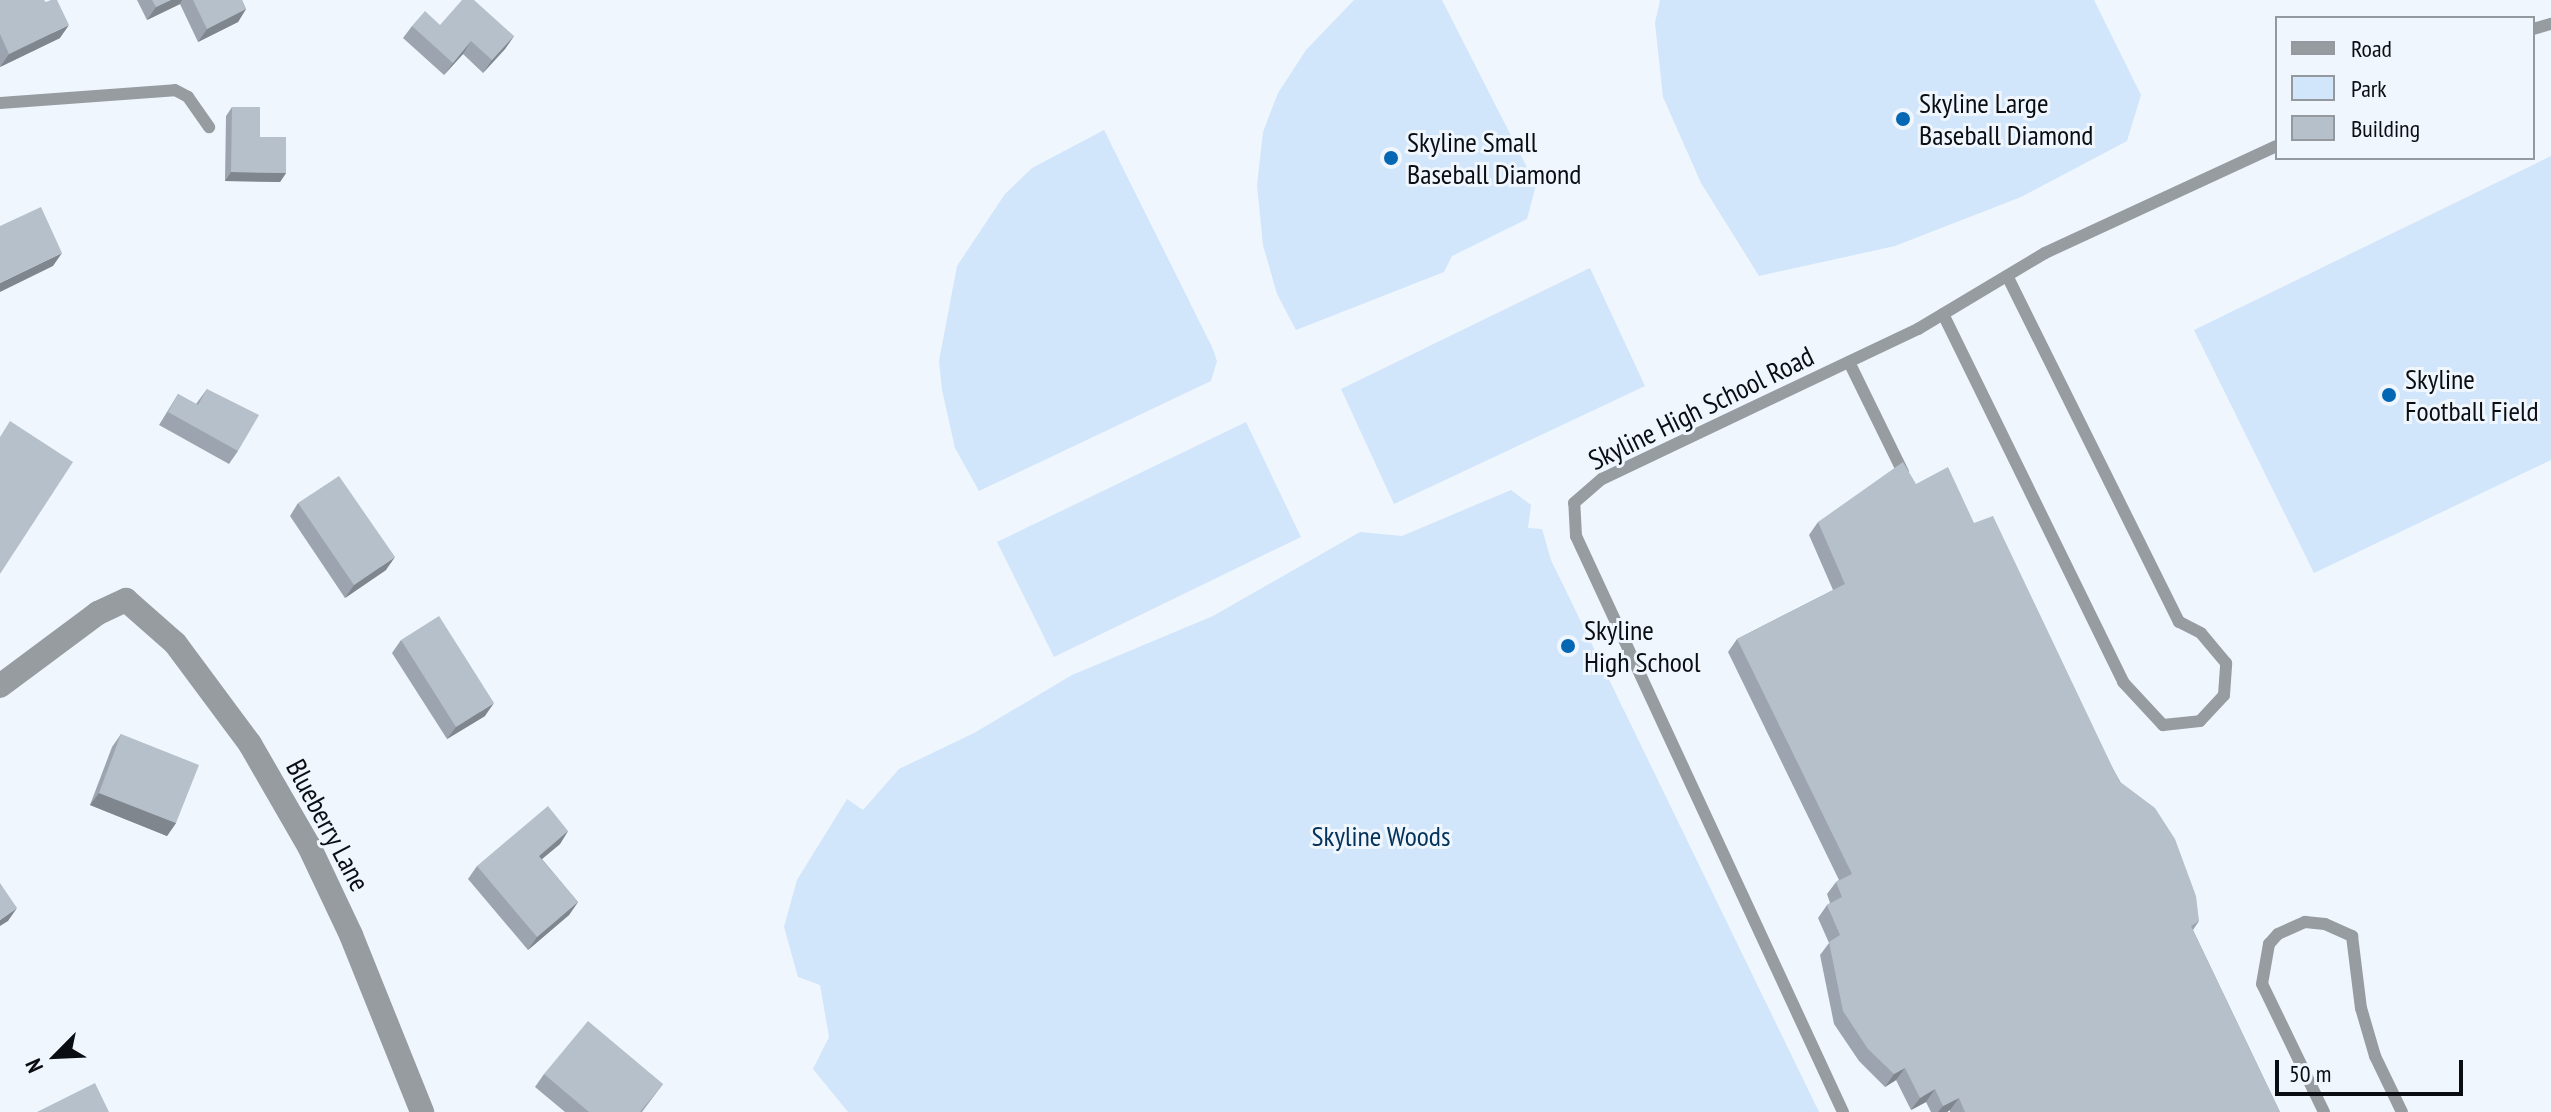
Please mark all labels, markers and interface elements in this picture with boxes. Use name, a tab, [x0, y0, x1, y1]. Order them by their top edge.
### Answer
legend	[2275, 16, 2535, 160]
text: Road	[2351, 33, 2392, 64]
text: Park	[2351, 73, 2387, 104]
place label: Skyline Large Baseball Diamond	[1919, 86, 2093, 152]
marker: Skyline Large Baseball Diamond	[1894, 110, 1912, 128]
text: Building	[2351, 113, 2420, 144]
place label: Skyline Small Baseball Diamond	[1407, 125, 1581, 191]
marker: Skyline Small Baseball Diamond	[1382, 149, 1400, 167]
street label: Skyline High School Road	[1583, 339, 1819, 477]
place label: Skyline Football Field	[2405, 362, 2539, 428]
marker: Skyline Football Field	[2380, 386, 2398, 404]
place label: Skyline High School	[1584, 613, 1700, 679]
marker: Skyline High School	[1559, 637, 1577, 655]
street label: Blueberry Lane	[279, 753, 377, 897]
park label: Skyline Woods	[1311, 819, 1451, 853]
north arrow	[16, 1016, 96, 1096]
scale bar	[2279, 1044, 2467, 1094]
text: N	[19, 1055, 49, 1077]
text: 50 m	[2289, 1058, 2331, 1089]

